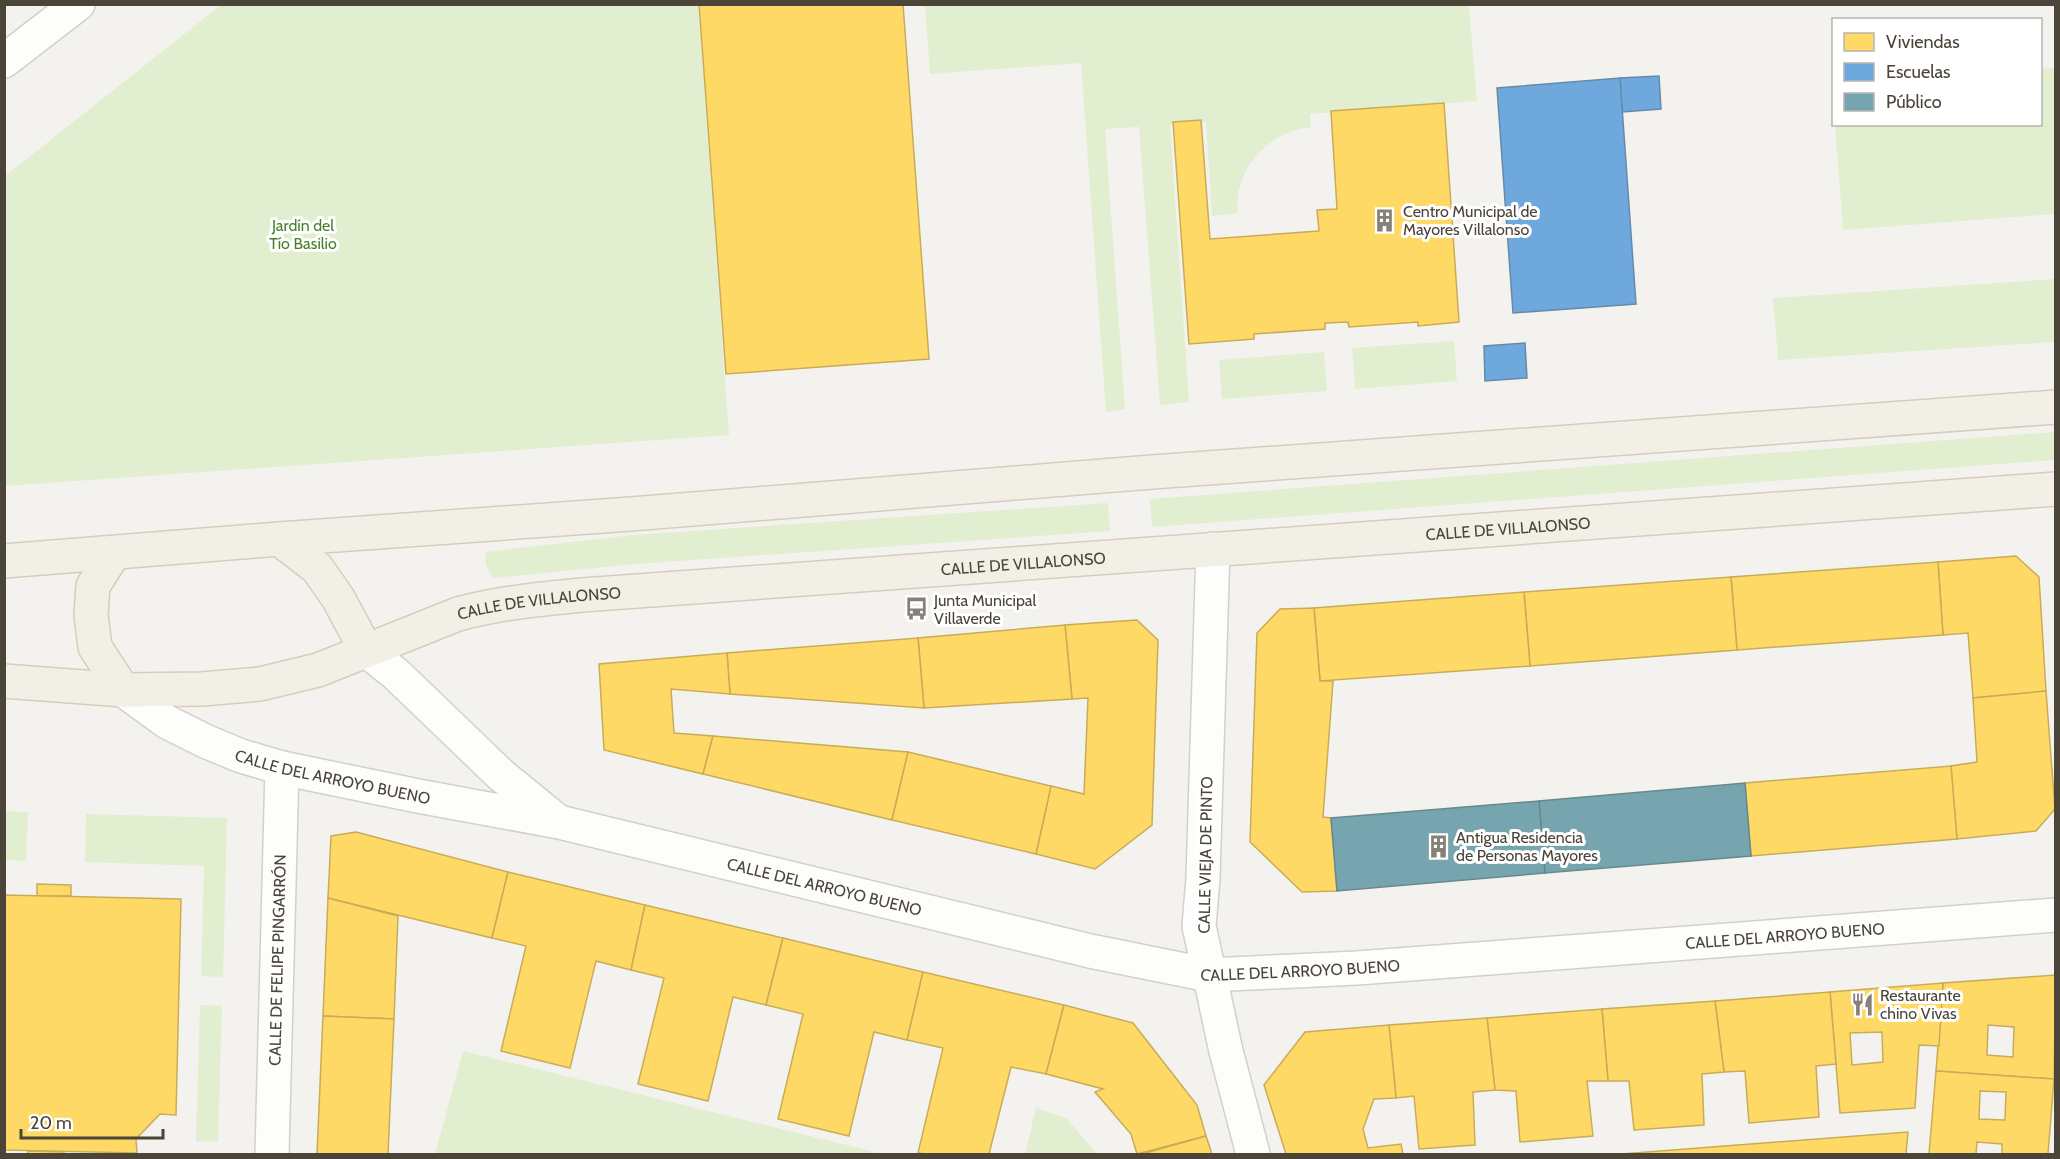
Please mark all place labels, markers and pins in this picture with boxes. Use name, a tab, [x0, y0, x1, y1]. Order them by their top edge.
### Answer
place label: Centro Municipal de Mayores Villalonso	[1403, 202, 1538, 239]
building icon: Centro Municipal de Mayores Villalonso	[1372, 207, 1398, 233]
place label: Junta Municipal Villaverde	[933, 591, 1037, 628]
bus stop icon: Junta Municipal Villaverde	[903, 596, 929, 622]
place label: Antigua Residencia de Personas Mayores	[1456, 828, 1598, 865]
building icon: Antigua Residencia de Personas Mayores	[1425, 833, 1451, 859]
place label: Restaurante chino Vivas	[1880, 986, 1961, 1023]
restaurant icon: Restaurante chino Vivas	[1849, 991, 1875, 1017]

